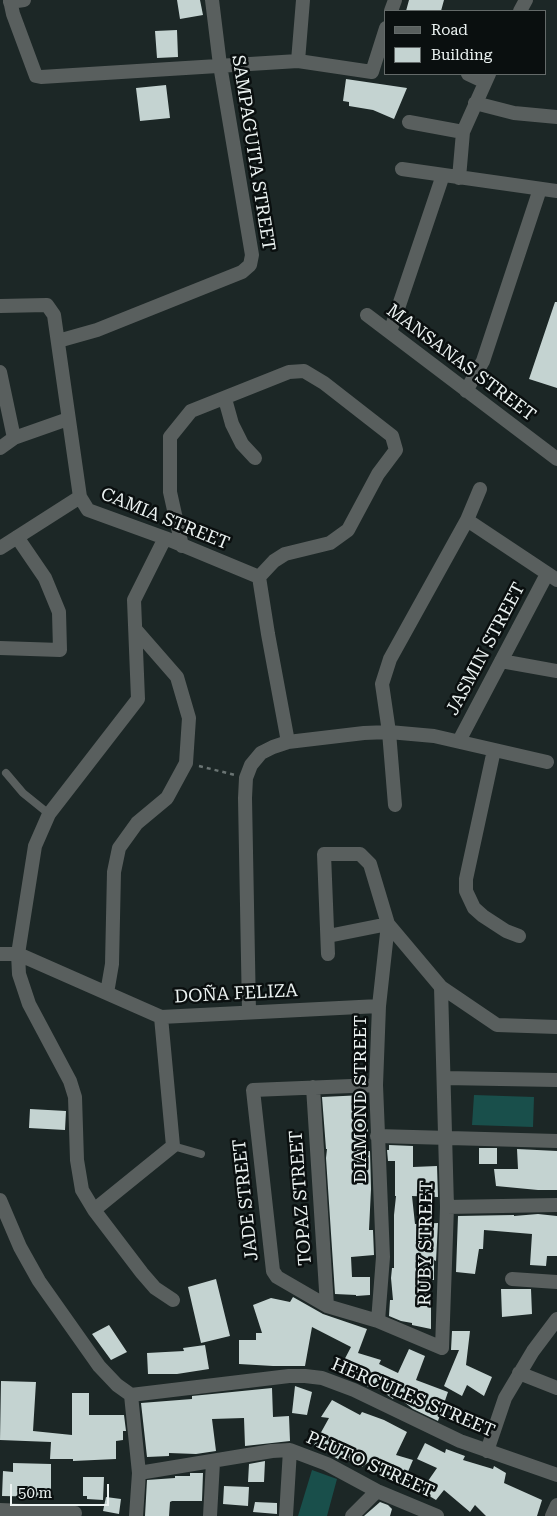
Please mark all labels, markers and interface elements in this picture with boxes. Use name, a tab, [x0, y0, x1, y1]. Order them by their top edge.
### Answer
legend	[384, 10, 547, 75]
text: Road	[431, 21, 468, 39]
text: Building	[431, 46, 492, 64]
street label: SAMPAGUITA STREET	[227, 53, 279, 253]
street label: MANSANAS STREET	[382, 300, 540, 426]
street label: CAMIA STREET	[97, 483, 233, 555]
street label: JASMIN STREET	[442, 579, 530, 719]
street label: DOÑA FELIZA	[174, 980, 298, 1008]
street label: DIAMOND STREET	[350, 1015, 372, 1183]
street label: TOPAZ STREET	[285, 1130, 317, 1266]
street label: JADE STREET	[229, 1138, 263, 1262]
street label: RUBY STREET	[414, 1180, 438, 1306]
street label: HERCULES STREET	[328, 1354, 498, 1442]
street label: PLUTO STREET	[303, 1427, 437, 1503]
scale bar	[12, 1474, 111, 1506]
text: 50 m	[18, 1484, 52, 1502]

